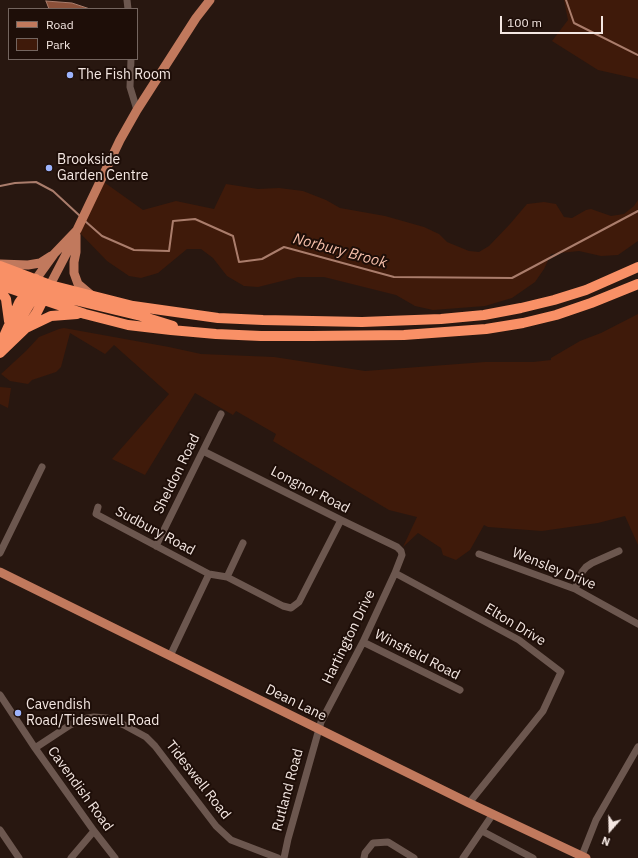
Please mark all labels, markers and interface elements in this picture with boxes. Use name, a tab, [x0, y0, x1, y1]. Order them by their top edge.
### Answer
legend	[8, 8, 138, 60]
scale bar	[502, 8, 605, 34]
text: 100 m	[507, 15, 542, 30]
text: Road	[46, 17, 74, 32]
text: Park	[46, 37, 70, 52]
place label: The Fish Room	[78, 67, 171, 83]
marker: The Fish Room	[65, 70, 75, 80]
place label: Brookside Garden Centre	[57, 152, 148, 184]
marker: Brookside Garden Centre	[44, 163, 54, 173]
water label: Norbury Brook	[291, 230, 389, 272]
street label: Sheldon Road	[150, 431, 204, 517]
street label: Longnor Road	[268, 463, 352, 517]
street label: Sudbury Road	[112, 503, 198, 559]
street label: Wensley Drive	[510, 545, 598, 593]
street label: Hartington Drive	[319, 587, 379, 687]
street label: Elton Drive	[481, 600, 549, 650]
street label: Winsfield Road	[371, 626, 463, 684]
street label: Dean Lane	[263, 681, 329, 725]
place label: Cavendish Road/Tideswell Road	[26, 697, 159, 730]
marker: Cavendish Road/Tideswell Road	[13, 708, 23, 718]
street label: Tideswell Road	[162, 737, 234, 823]
street label: Cavendish Road	[44, 743, 116, 835]
street label: Rutland Road	[269, 747, 307, 833]
north arrow	[590, 810, 630, 850]
text: N	[600, 833, 612, 849]

